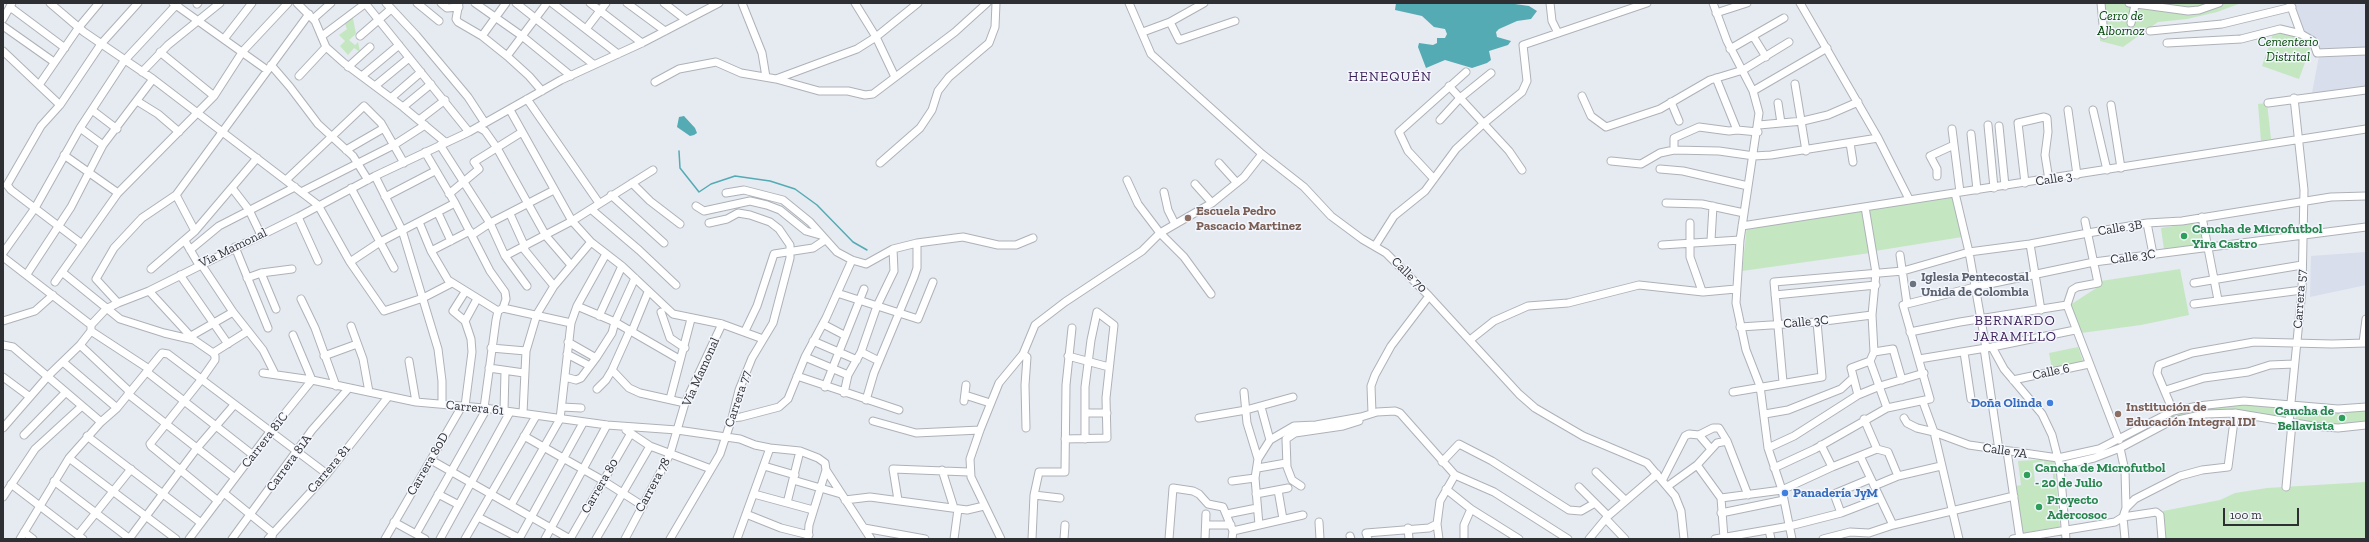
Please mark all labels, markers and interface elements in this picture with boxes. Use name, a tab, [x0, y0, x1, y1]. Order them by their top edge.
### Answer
park label: Cerro de Albornoz	[2097, 8, 2145, 39]
park label: Cementerio Distrital	[2258, 34, 2318, 65]
district label: HENEQUÉN	[1348, 69, 1432, 85]
street label: Calle 3	[2035, 168, 2073, 190]
place label: Escuela Pedro Pascacio Martinez	[1196, 203, 1301, 234]
marker: Escuela Pedro Pascacio Martinez	[1183, 213, 1193, 223]
street label: Calle 3B	[2097, 217, 2143, 239]
place label: Cancha de Microfutbol Yira Castro	[2192, 221, 2323, 252]
street label: Vía Mamonal	[196, 225, 270, 271]
marker: Cancha de Microfutbol Yira Castro	[2179, 231, 2189, 241]
street label: Calle 3C	[2109, 246, 2157, 268]
street label: Calle 70	[1388, 254, 1430, 296]
place label: Iglesia Pentecostal Unida de Colombia	[1921, 269, 2029, 300]
street label: Carrera 57	[2290, 269, 2310, 329]
marker: Iglesia Pentecostal Unida de Colombia	[1908, 279, 1918, 289]
street label: Calle 3C	[1783, 312, 1829, 332]
district label: BERNARDO JARAMILLO	[1973, 313, 2057, 346]
street label: Vía Mamonal	[679, 335, 723, 409]
street label: Calle 6	[2031, 360, 2071, 384]
street label: Carrera 77	[722, 369, 754, 429]
place label: Doña Olinda	[1971, 395, 2042, 411]
street label: Carrera 61	[445, 397, 505, 419]
marker: Doña Olinda	[2045, 398, 2055, 408]
place label: Institución de Educación Integral IDI	[2126, 399, 2256, 430]
place label: Cancha de Bellavista	[2275, 403, 2334, 434]
street label: Carrera 81C	[238, 409, 292, 471]
marker: Institución de Educación Integral IDI	[2113, 409, 2123, 419]
marker: Cancha de Bellavista	[2337, 413, 2347, 423]
street label: Carrera 80D	[404, 430, 452, 498]
street label: Carrera 81A	[263, 431, 315, 495]
street label: Calle 7A	[1982, 440, 2028, 462]
street label: Carrera 81	[304, 442, 354, 496]
street label: Carrera 78	[632, 455, 674, 515]
street label: Carrera 80	[578, 456, 622, 516]
place label: Cancha de Microfutbol - 20 de Julio	[2035, 460, 2166, 491]
marker: Cancha de Microfutbol - 20 de Julio	[2022, 470, 2032, 480]
place label: Panadería JyM	[1793, 485, 1878, 501]
marker: Panadería JyM	[1780, 488, 1790, 498]
place label: Proyecto Adercosoc	[2047, 492, 2107, 523]
scale bar	[2225, 500, 2301, 526]
marker: Proyecto Adercosoc	[2034, 502, 2044, 512]
text: 100 m	[2230, 508, 2262, 522]

